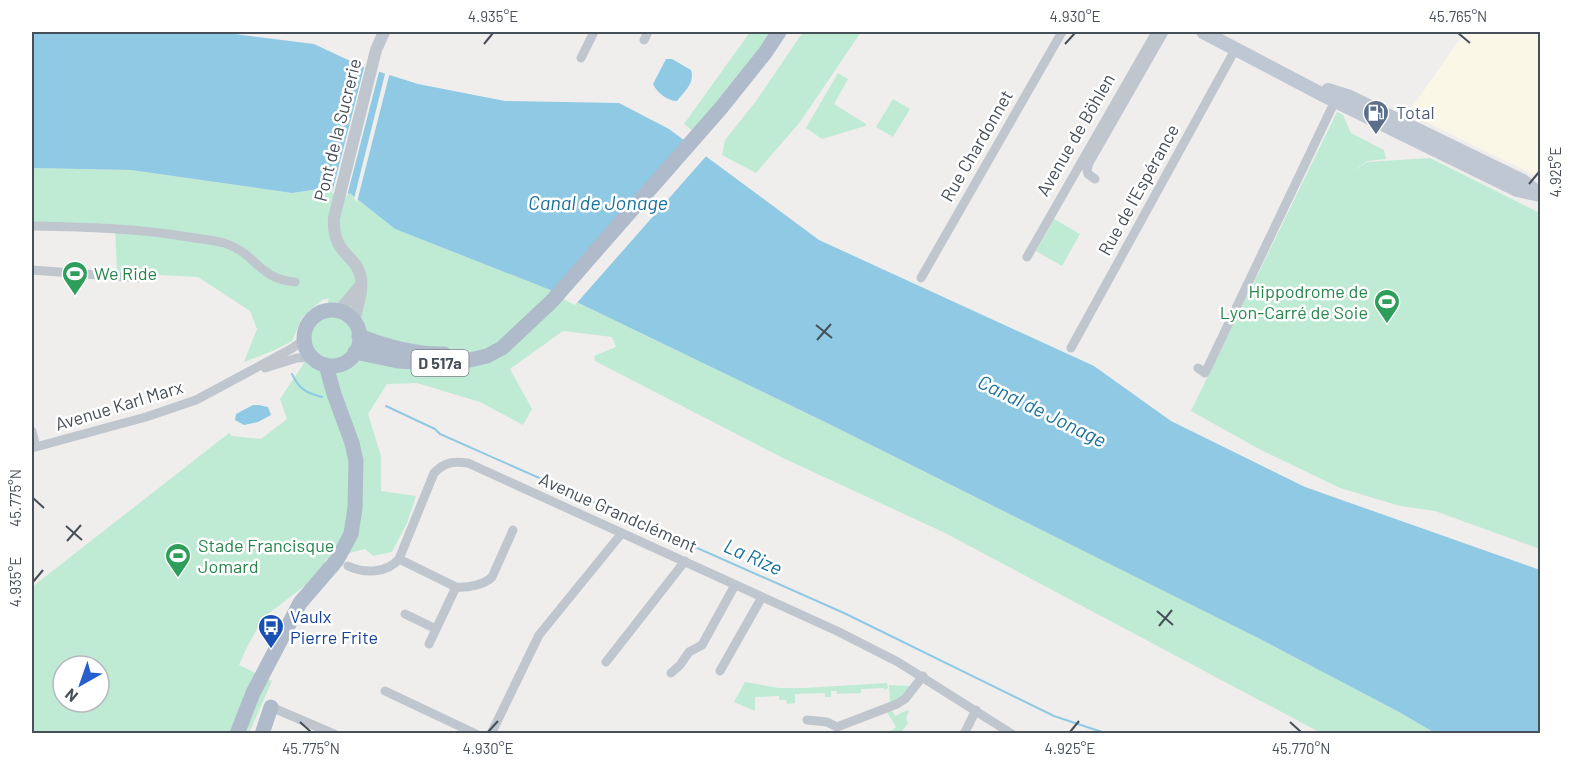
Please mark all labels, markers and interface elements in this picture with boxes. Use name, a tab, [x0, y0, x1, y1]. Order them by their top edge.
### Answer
text: 4.935°E	[468, 7, 518, 25]
text: 4.930°E	[1049, 7, 1101, 25]
text: 45.765°N	[1429, 7, 1487, 25]
street label: Pont de la Sucrerie	[309, 56, 365, 203]
street label: Avenue de Böhlen	[1031, 69, 1119, 200]
street label: Rue Chardonnet	[935, 86, 1017, 205]
fuel station icon: Total	[1361, 98, 1391, 136]
place label: Total	[1396, 101, 1435, 123]
street label: Rue de l'Espérance	[1093, 120, 1183, 259]
text: 4.925°E	[1546, 147, 1564, 197]
water label: Canal de Jonage	[528, 190, 668, 214]
sports icon: We Ride	[60, 259, 90, 297]
place label: We Ride	[94, 262, 157, 284]
place label: Hippodrome de Lyon-Carré de Soie	[1220, 280, 1368, 323]
sports icon: Hippodrome de Lyon-Carré de Soie	[1372, 287, 1402, 325]
road number: D 517a	[412, 350, 468, 376]
water label: Canal de Jonage	[974, 369, 1111, 452]
street label: Avenue Karl Marx	[52, 375, 186, 435]
street label: Avenue Grandclément	[536, 467, 701, 557]
text: 45.775°N	[6, 469, 24, 527]
water label: La Rize	[721, 533, 786, 580]
place label: Stade Francisque Jomard	[198, 534, 334, 577]
sports icon: Stade Francisque Jomard	[163, 541, 193, 579]
text: 4.935°E	[6, 557, 24, 607]
place label: Vaulx Pierre Frite	[290, 605, 378, 648]
bus stop icon: Vaulx Pierre Frite	[256, 612, 286, 650]
north arrow	[51, 654, 111, 714]
text: N	[61, 685, 81, 707]
text: 45.775°N	[282, 739, 340, 757]
text: 4.930°E	[462, 739, 514, 757]
text: 4.925°E	[1045, 739, 1095, 757]
text: 45.770°N	[1272, 739, 1330, 757]

